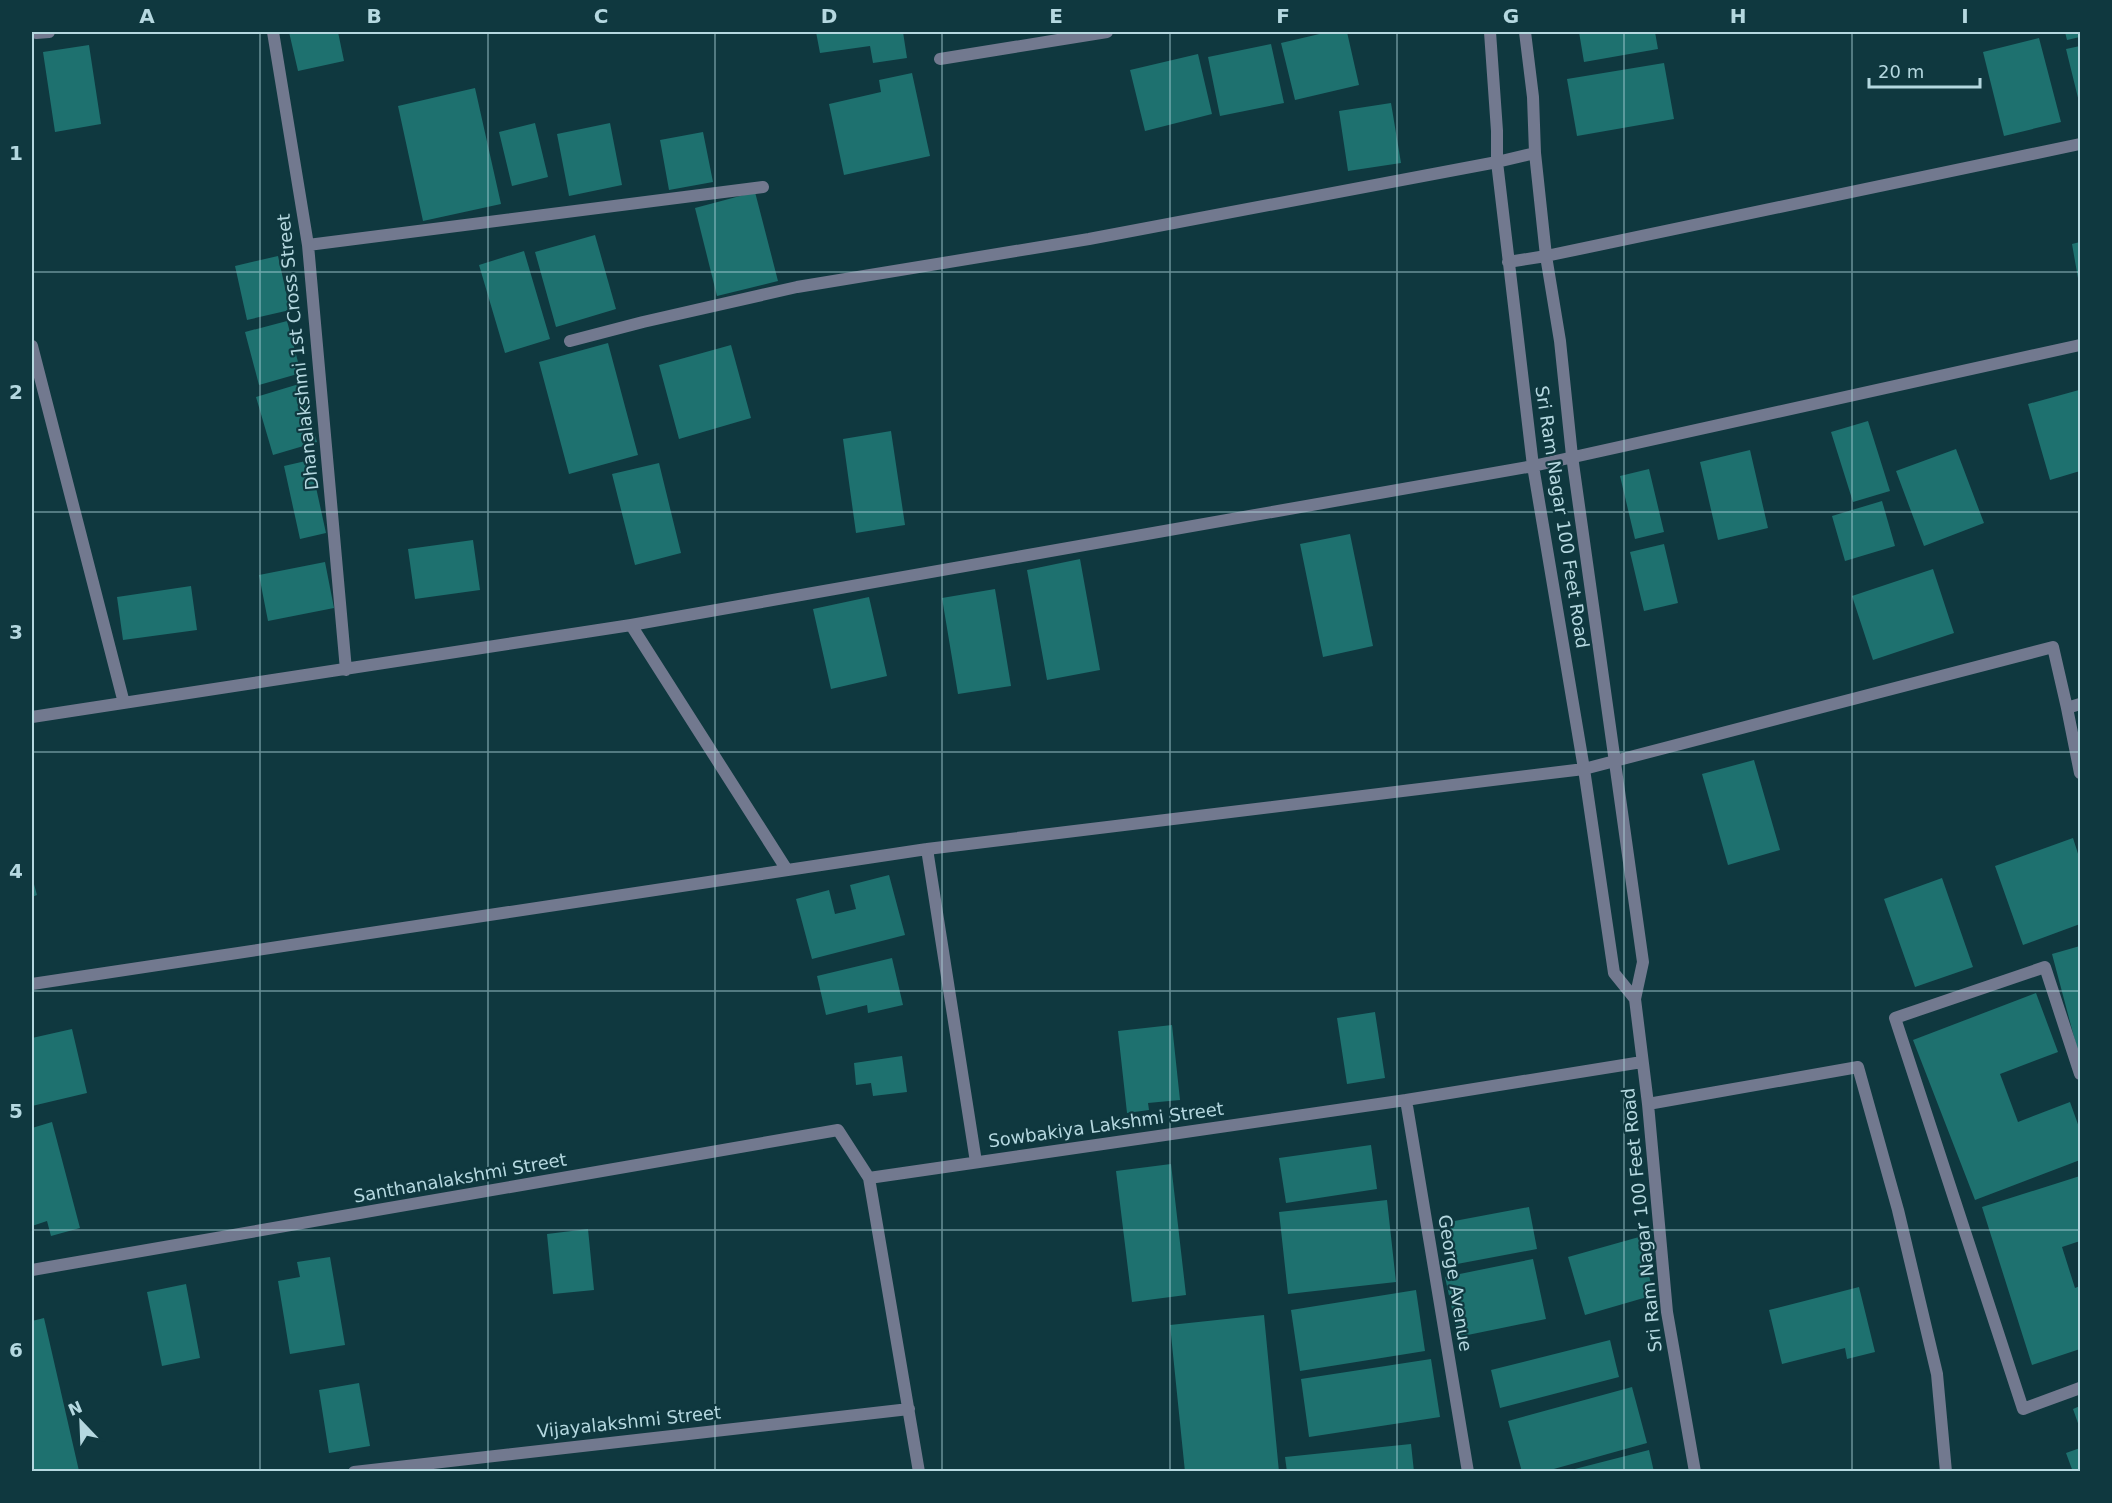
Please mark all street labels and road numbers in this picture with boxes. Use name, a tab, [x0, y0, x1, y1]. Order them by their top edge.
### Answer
street label: Dhanalakshmi 1st Cross Street	[273, 213, 322, 491]
street label: Sri Ram Nagar 100 Feet Road	[1531, 384, 1594, 650]
street label: Sri Ram Nagar 100 Feet Road	[1617, 1087, 1666, 1353]
street label: Sowbakiya Lakshmi Street	[987, 1098, 1225, 1151]
street label: Santhanalakshmi Street	[352, 1148, 568, 1207]
street label: George Avenue	[1434, 1213, 1477, 1353]
street label: Vijayalakshmi Street	[536, 1401, 722, 1442]

